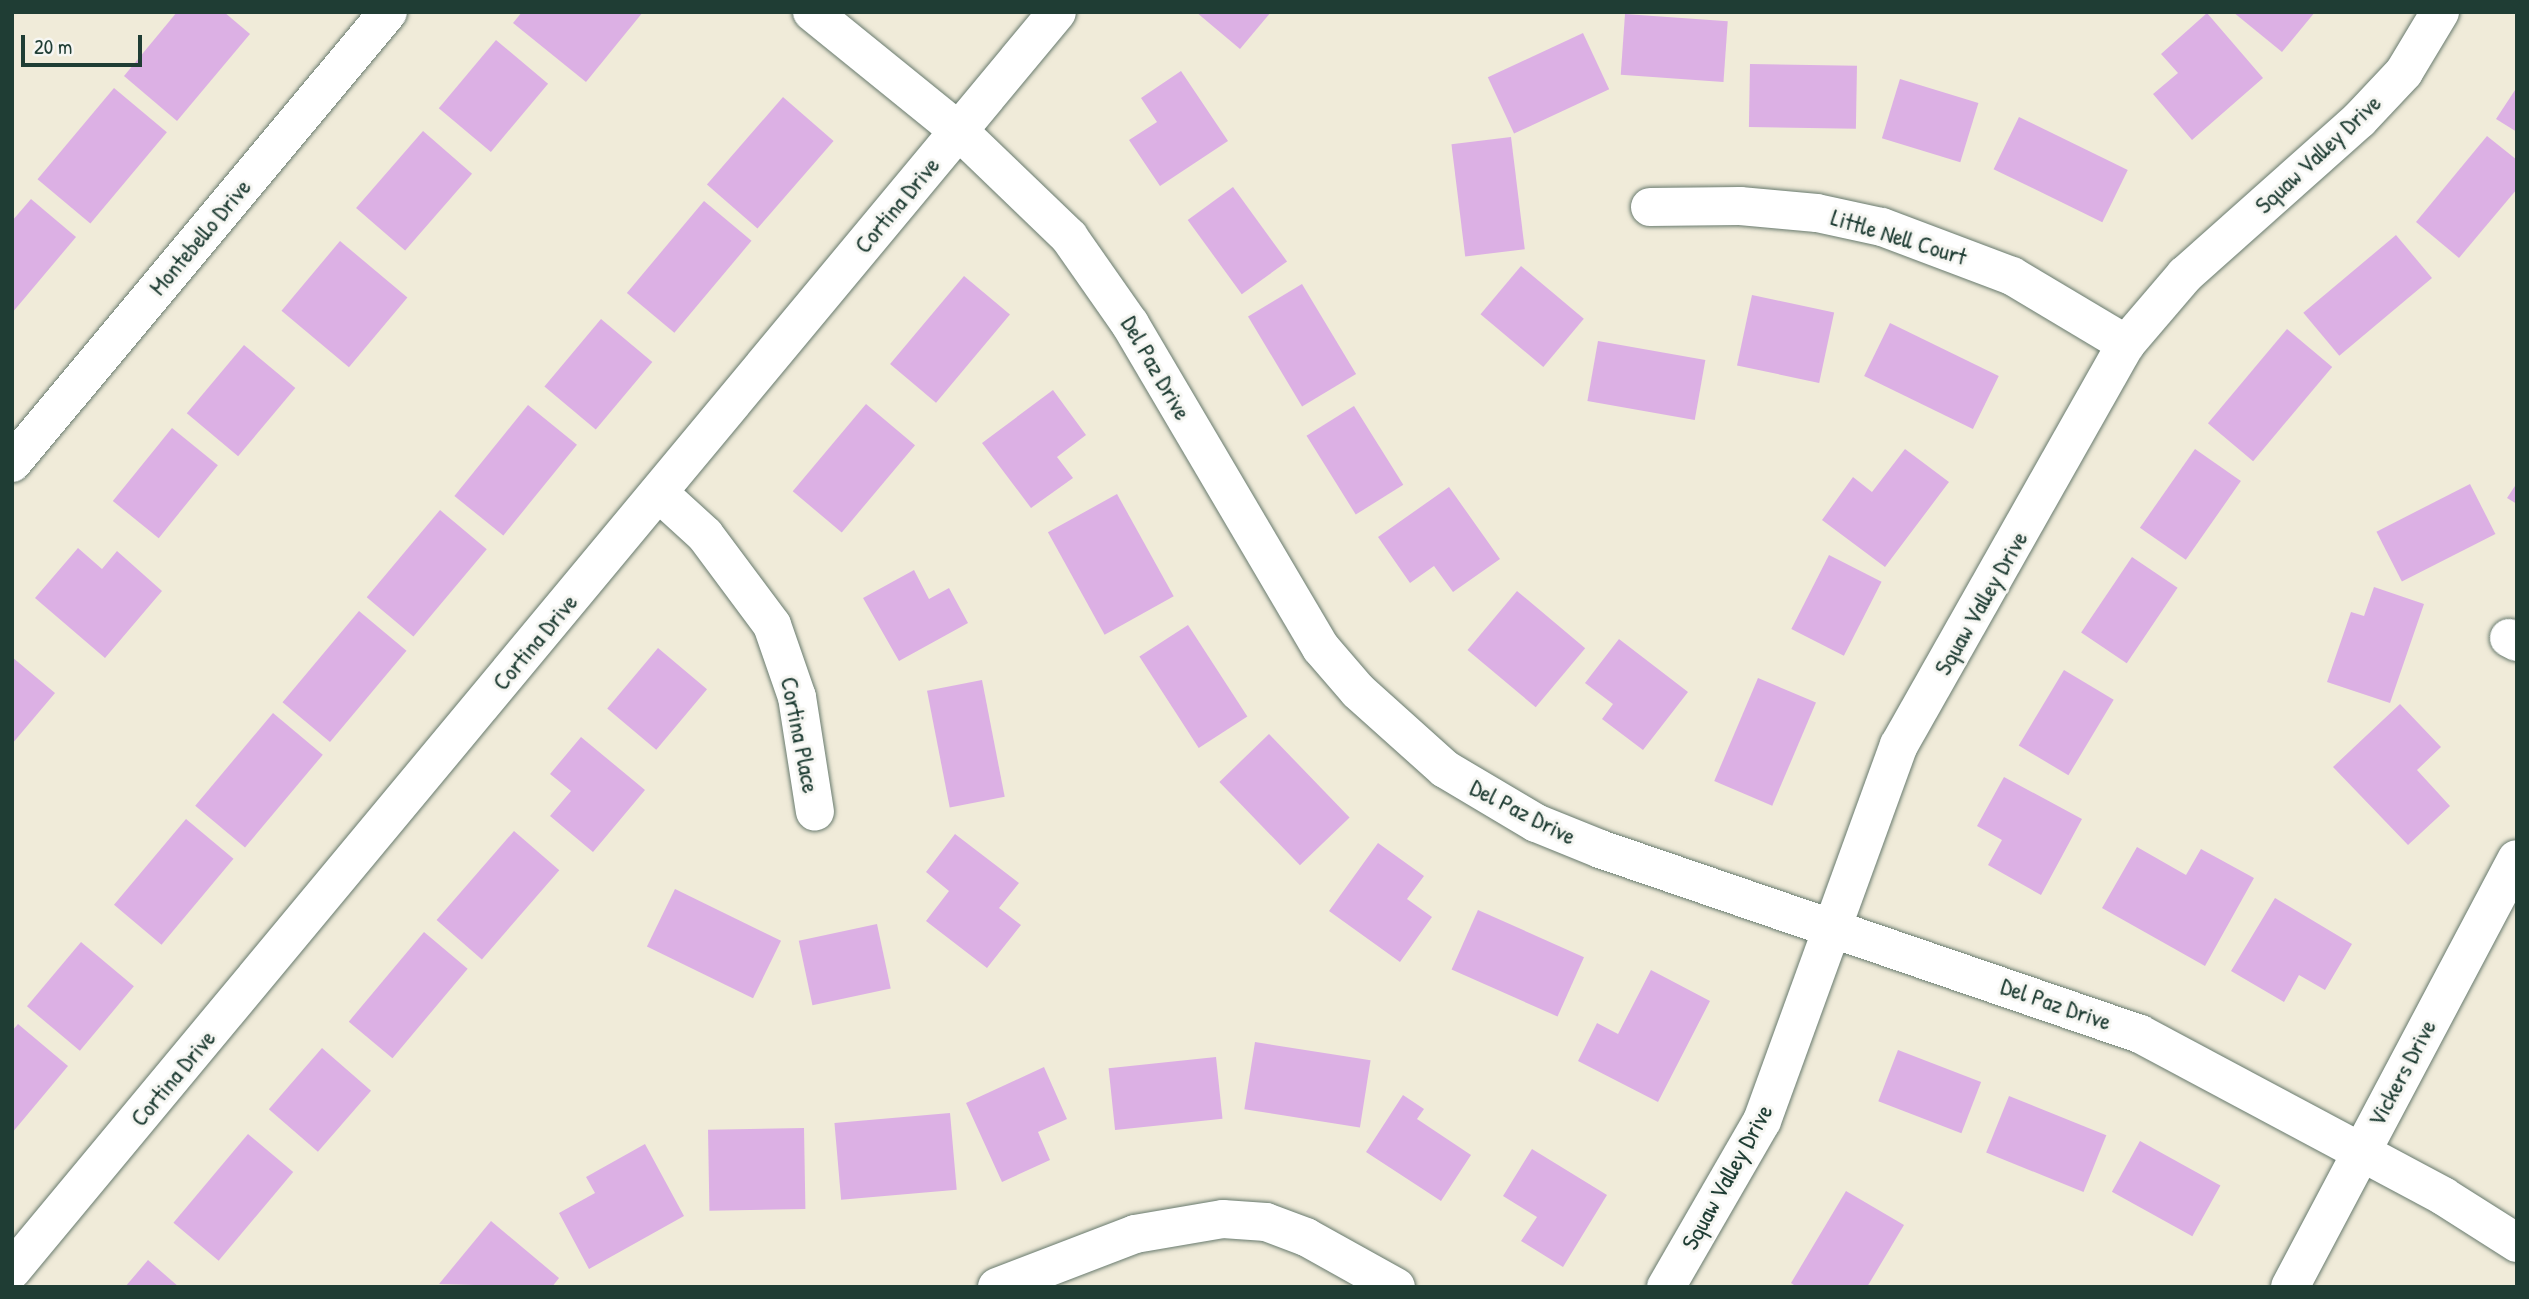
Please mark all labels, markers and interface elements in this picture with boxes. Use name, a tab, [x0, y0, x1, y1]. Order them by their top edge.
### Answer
scale bar	[24, 21, 145, 65]
text: 20 m	[34, 32, 72, 61]
street label: Squaw Valley Drive	[2249, 88, 2387, 220]
street label: Cortina Drive	[848, 151, 946, 259]
street label: Montebello Drive	[143, 173, 257, 301]
street label: Little Nell Court	[1828, 203, 1970, 271]
street label: Del Paz Drive	[1115, 311, 1197, 425]
street label: Squaw Valley Drive	[1928, 526, 2034, 680]
street label: Cortina Drive	[486, 588, 584, 696]
street label: Cortina Place	[775, 674, 825, 796]
street label: Del Paz Drive	[1465, 773, 1581, 851]
street label: Del Paz Drive	[1997, 972, 2115, 1036]
street label: Vickers Drive	[2362, 1015, 2442, 1131]
street label: Cortina Drive	[124, 1024, 222, 1132]
street label: Squaw Valley Drive	[1675, 1099, 1779, 1255]

